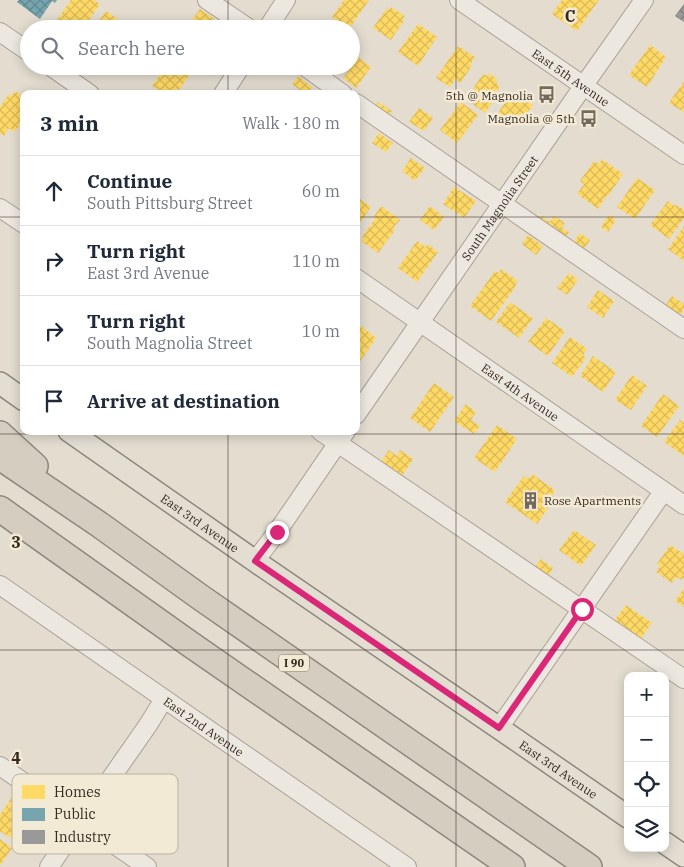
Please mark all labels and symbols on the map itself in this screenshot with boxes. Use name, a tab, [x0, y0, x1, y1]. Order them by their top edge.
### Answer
text: C	[565, 6, 575, 26]
street label: East 5th Avenue	[529, 45, 613, 109]
bus stop icon: 5th @ Magnolia	[537, 85, 557, 105]
place label: 5th @ Magnolia	[446, 88, 533, 103]
bus stop icon: Magnolia @ 5th	[579, 108, 599, 128]
place label: Magnolia @ 5th	[488, 111, 576, 126]
street label: South Magnolia Street	[458, 152, 541, 263]
street label: East 4th Avenue	[479, 360, 562, 424]
street label: East 3rd Avenue	[158, 490, 242, 555]
building icon: Rose Apartments	[520, 490, 540, 510]
place label: Rose Apartments	[544, 493, 641, 508]
route end	[266, 521, 289, 544]
text: 3	[11, 532, 21, 552]
route start	[571, 598, 594, 621]
road number: I 90	[279, 654, 309, 671]
street label: East 2nd Avenue	[161, 693, 247, 759]
street label: East 3rd Avenue	[516, 737, 601, 801]
text: 4	[11, 748, 21, 768]
legend	[12, 774, 178, 854]
text: Homes	[54, 783, 101, 801]
text: Public	[54, 805, 96, 823]
text: Industry	[54, 828, 111, 846]

